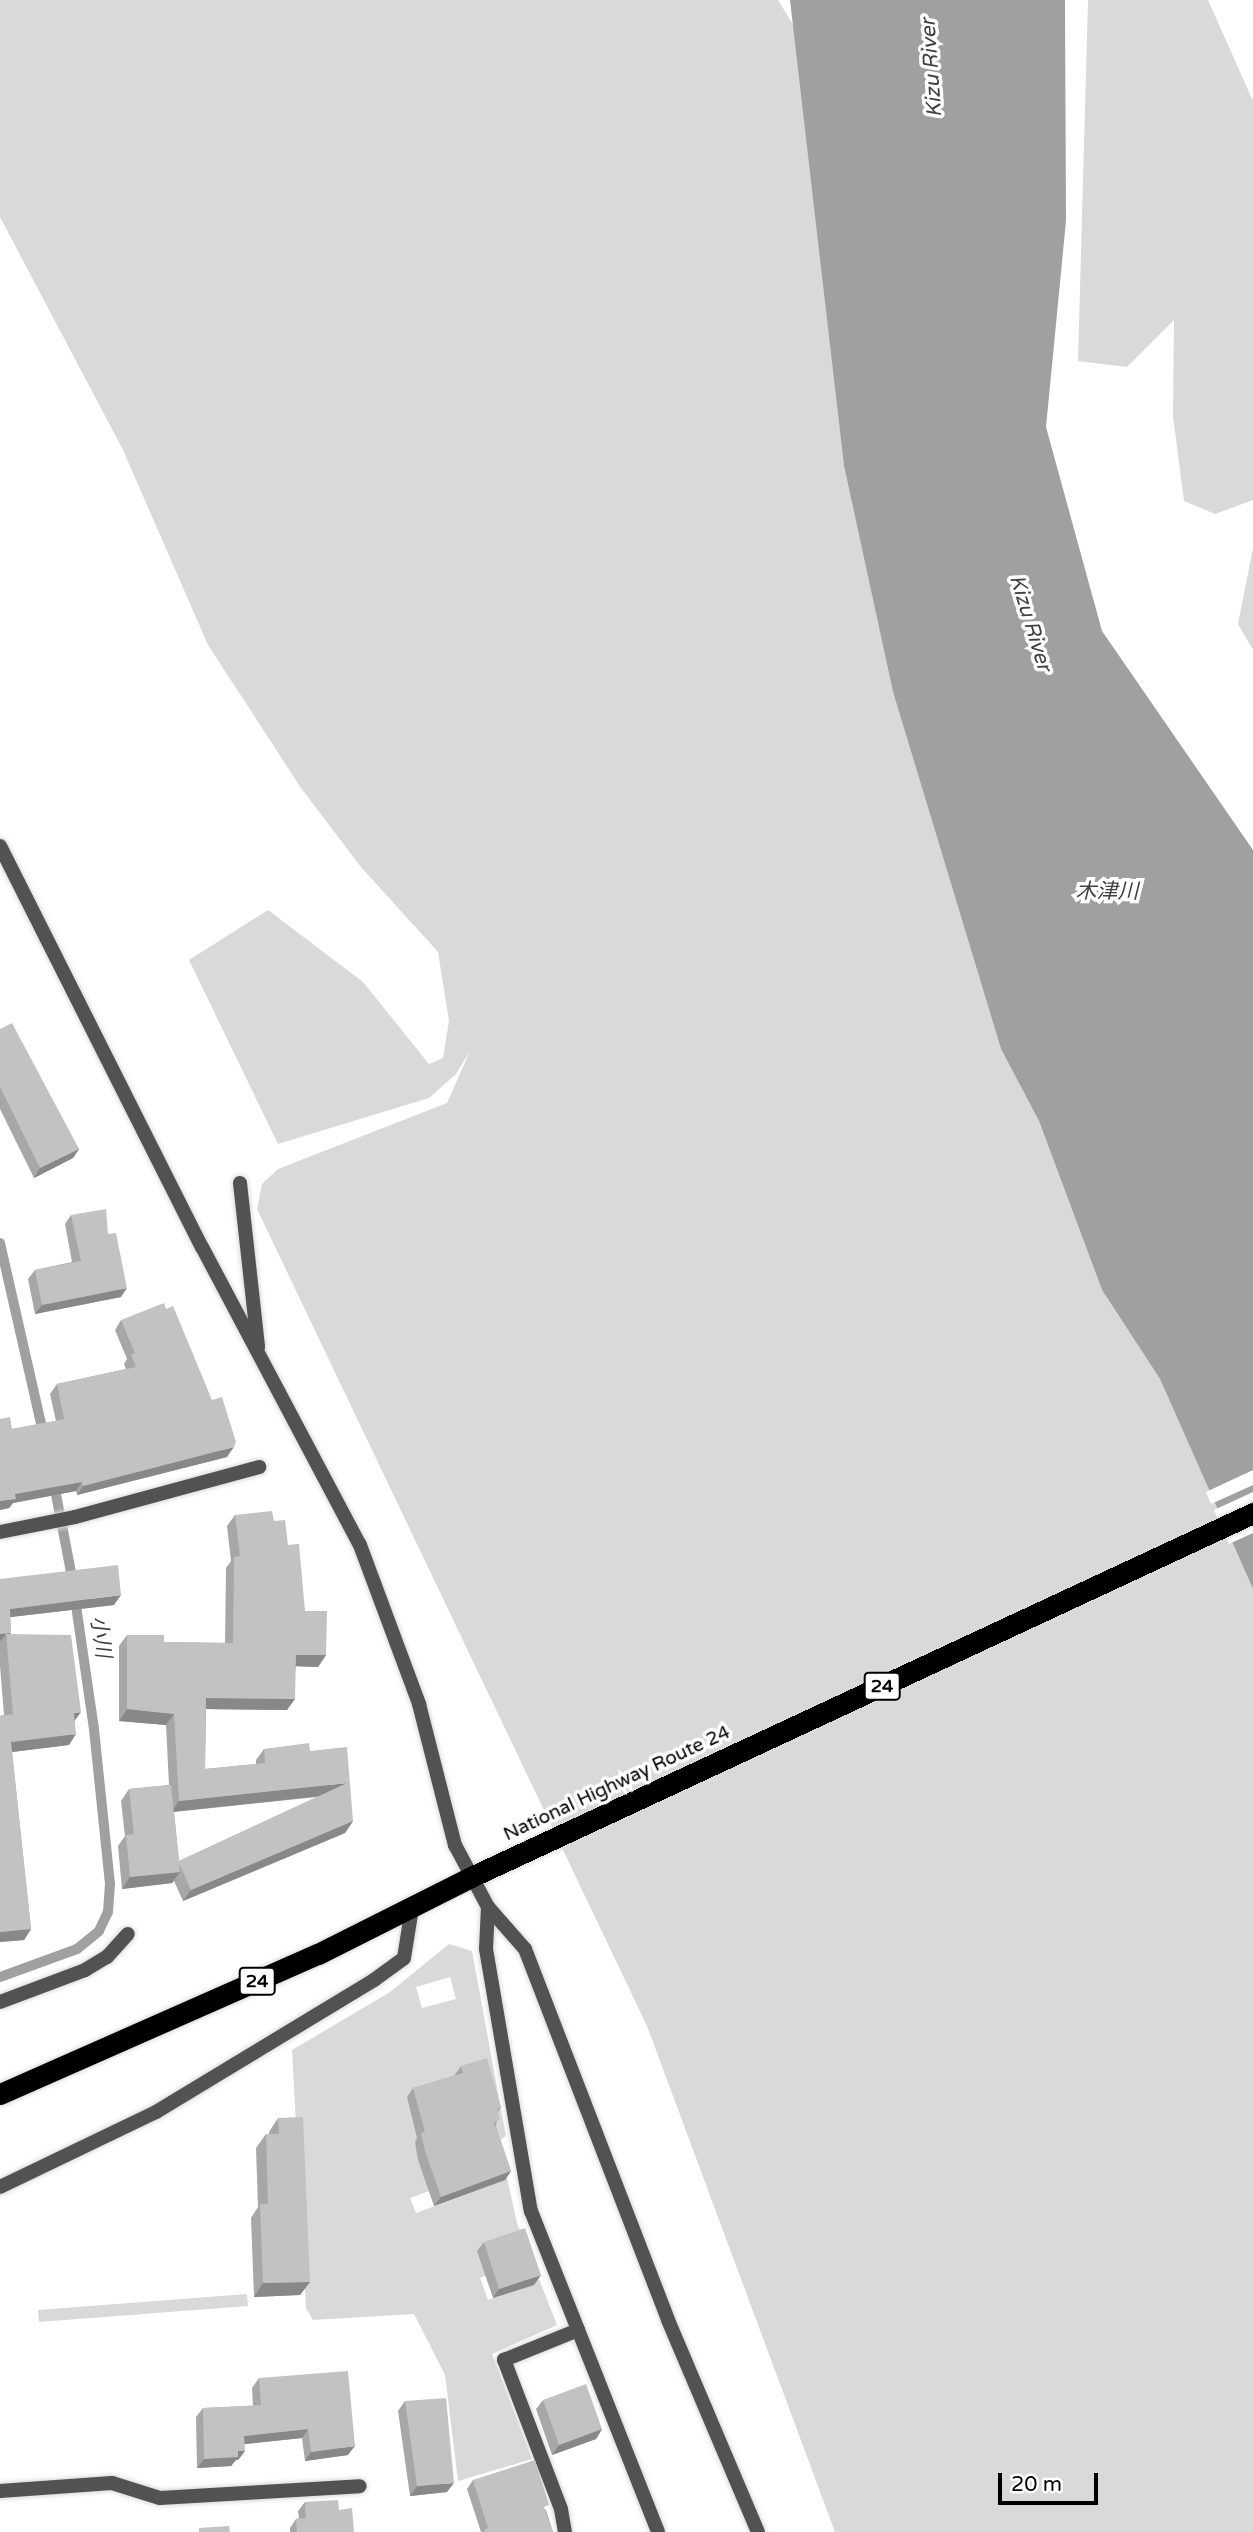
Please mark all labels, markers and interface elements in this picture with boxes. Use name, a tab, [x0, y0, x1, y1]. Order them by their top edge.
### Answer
water label: Kizu River	[916, 18, 948, 118]
water label: Kizu River	[1003, 572, 1057, 674]
water label: 木津川	[1076, 879, 1138, 905]
water label: 小川	[85, 1614, 115, 1660]
road number: 24	[863, 1672, 901, 1700]
street label: National Highway Route 24	[500, 1721, 734, 1847]
road number: 24	[238, 1966, 276, 1996]
scale bar	[1001, 2458, 1101, 2502]
text: 20 m	[1011, 2472, 1062, 2497]

